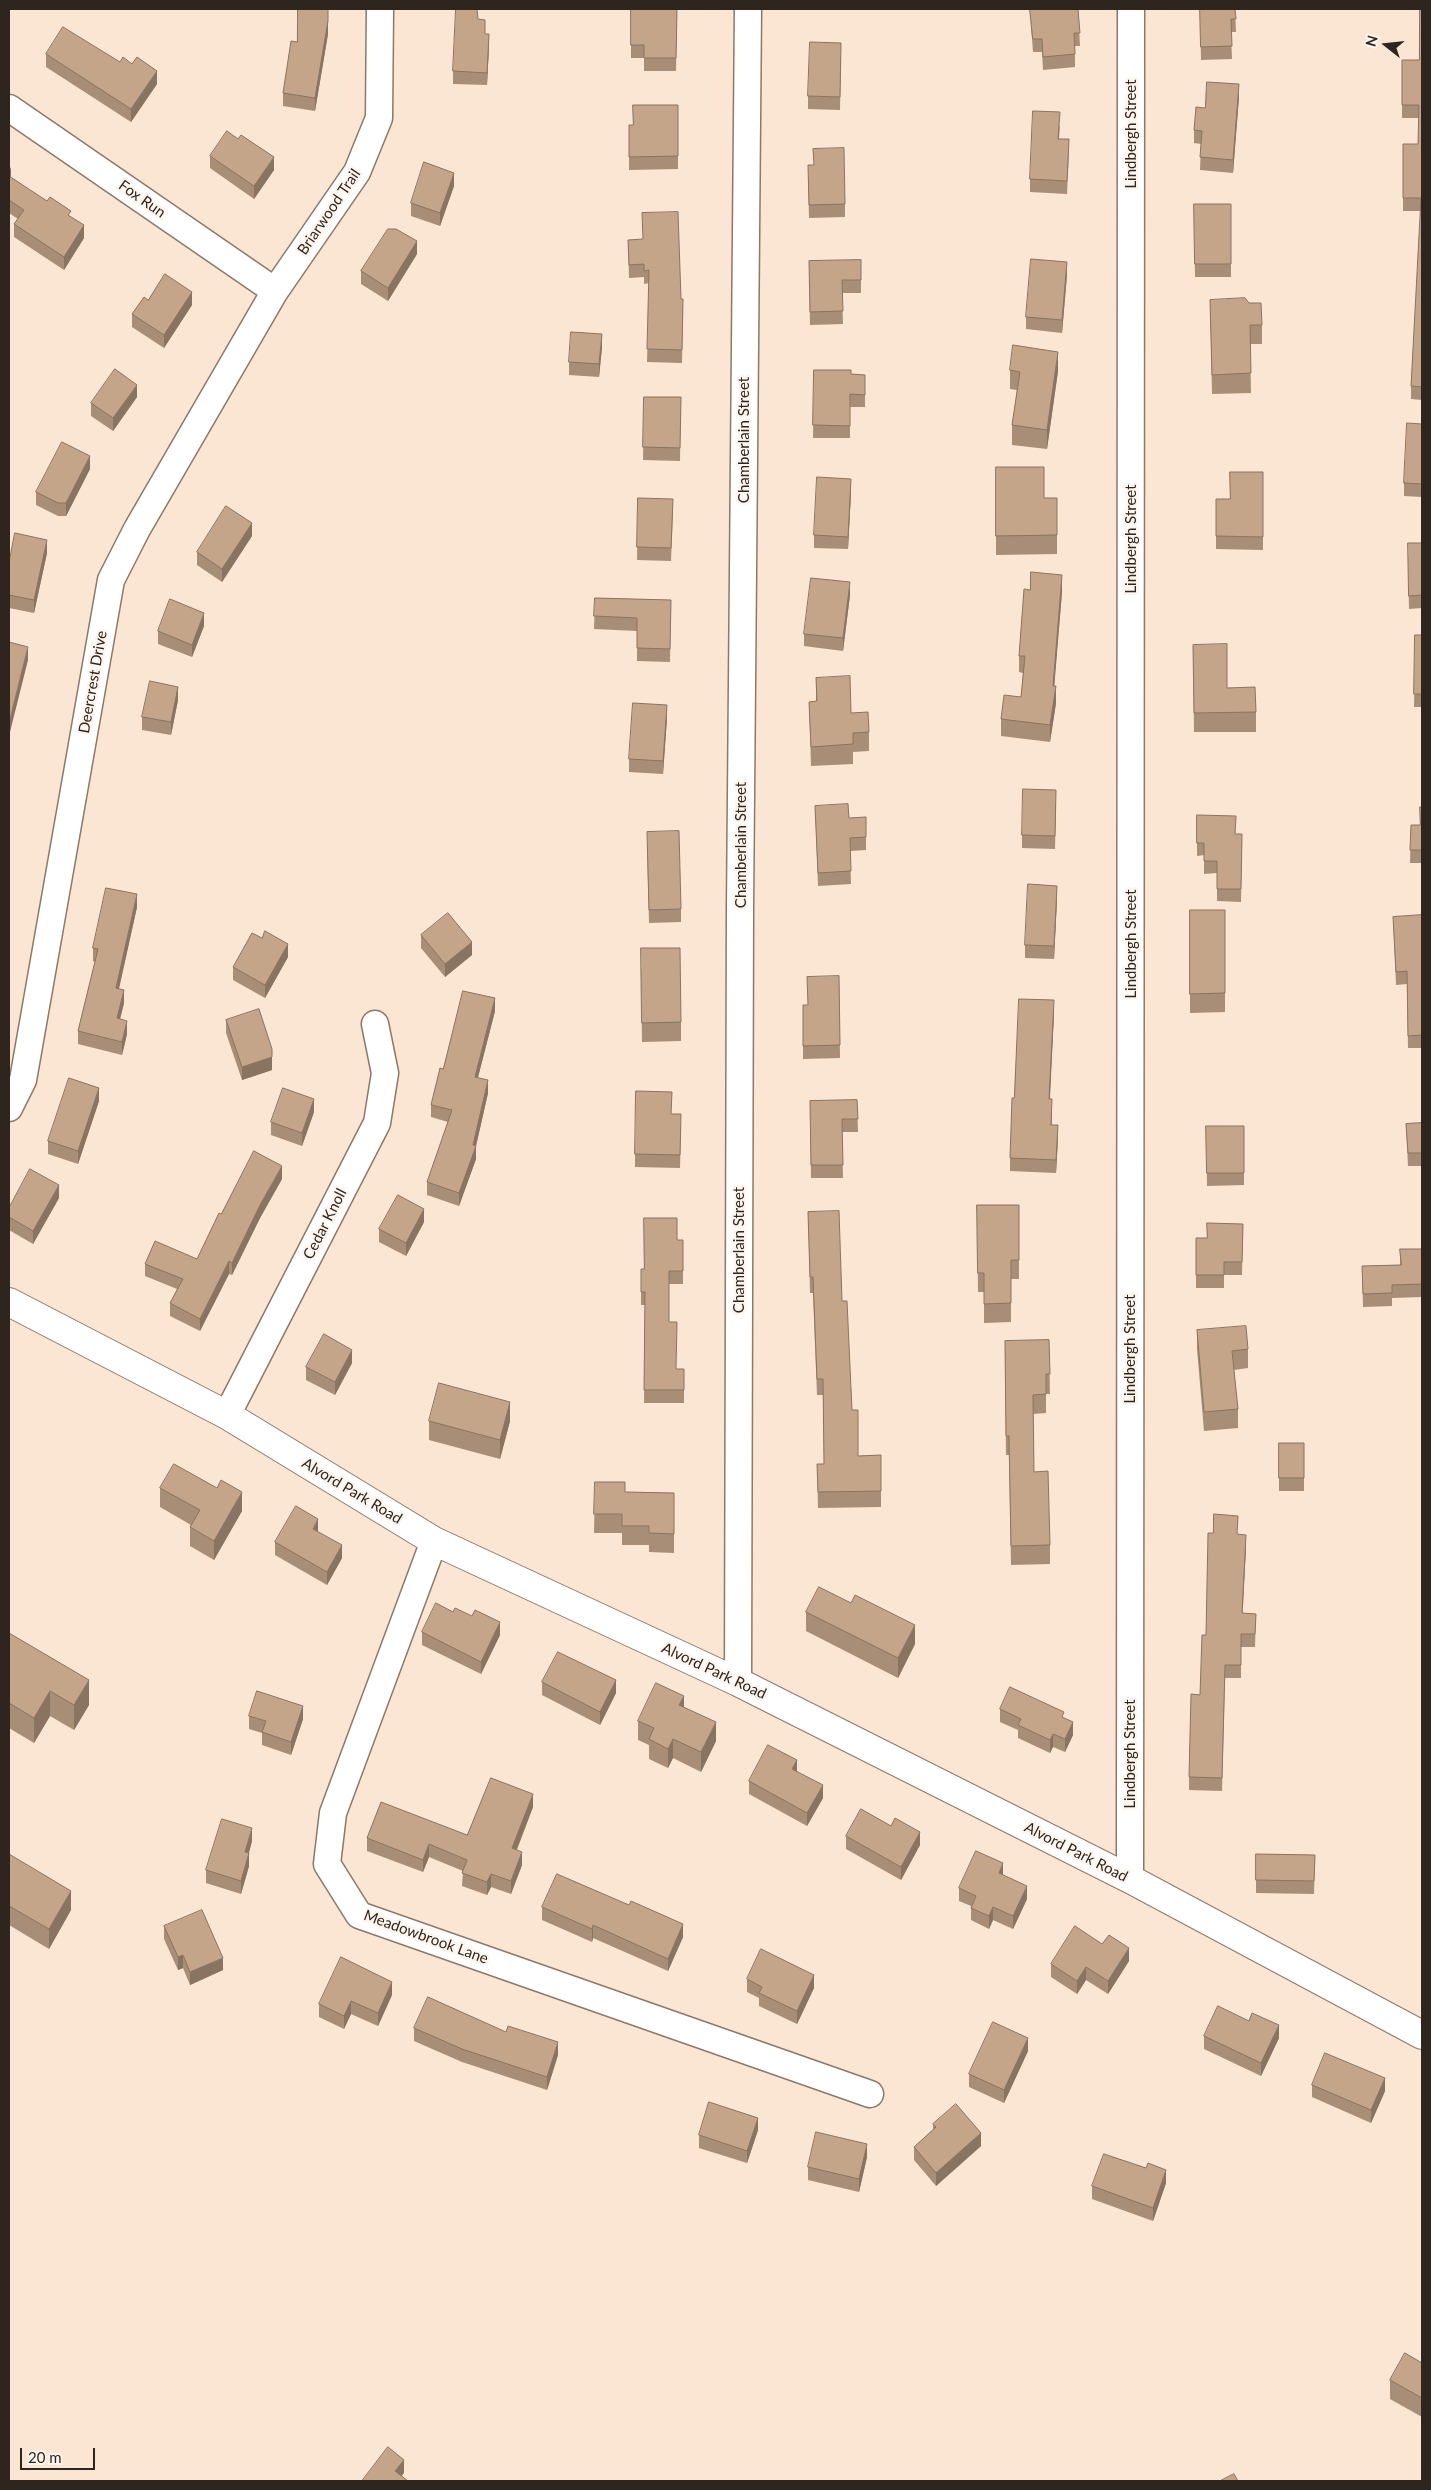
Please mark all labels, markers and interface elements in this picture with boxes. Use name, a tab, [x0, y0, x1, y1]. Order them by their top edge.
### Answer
north arrow	[1361, 20, 1411, 70]
text: N	[1361, 33, 1381, 48]
street label: Lindbergh Street	[1122, 79, 1140, 189]
street label: Briarwood Trail	[294, 166, 364, 258]
street label: Fox Run	[115, 176, 169, 222]
street label: Chamberlain Street	[735, 377, 753, 503]
street label: Lindbergh Street	[1122, 484, 1140, 594]
street label: Deercrest Drive	[75, 629, 111, 735]
street label: Chamberlain Street	[732, 782, 750, 908]
street label: Lindbergh Street	[1122, 889, 1140, 999]
street label: Cedar Knoll	[300, 1186, 350, 1262]
street label: Chamberlain Street	[730, 1187, 748, 1313]
street label: Lindbergh Street	[1121, 1294, 1139, 1404]
street label: Alvord Park Road	[299, 1454, 405, 1528]
street label: Alvord Park Road	[659, 1639, 769, 1703]
street label: Lindbergh Street	[1121, 1699, 1139, 1809]
street label: Alvord Park Road	[1021, 1818, 1131, 1886]
street label: Meadowbrook Lane	[361, 1906, 491, 1968]
scale bar	[22, 2438, 98, 2470]
text: 20 m	[28, 2448, 62, 2466]

